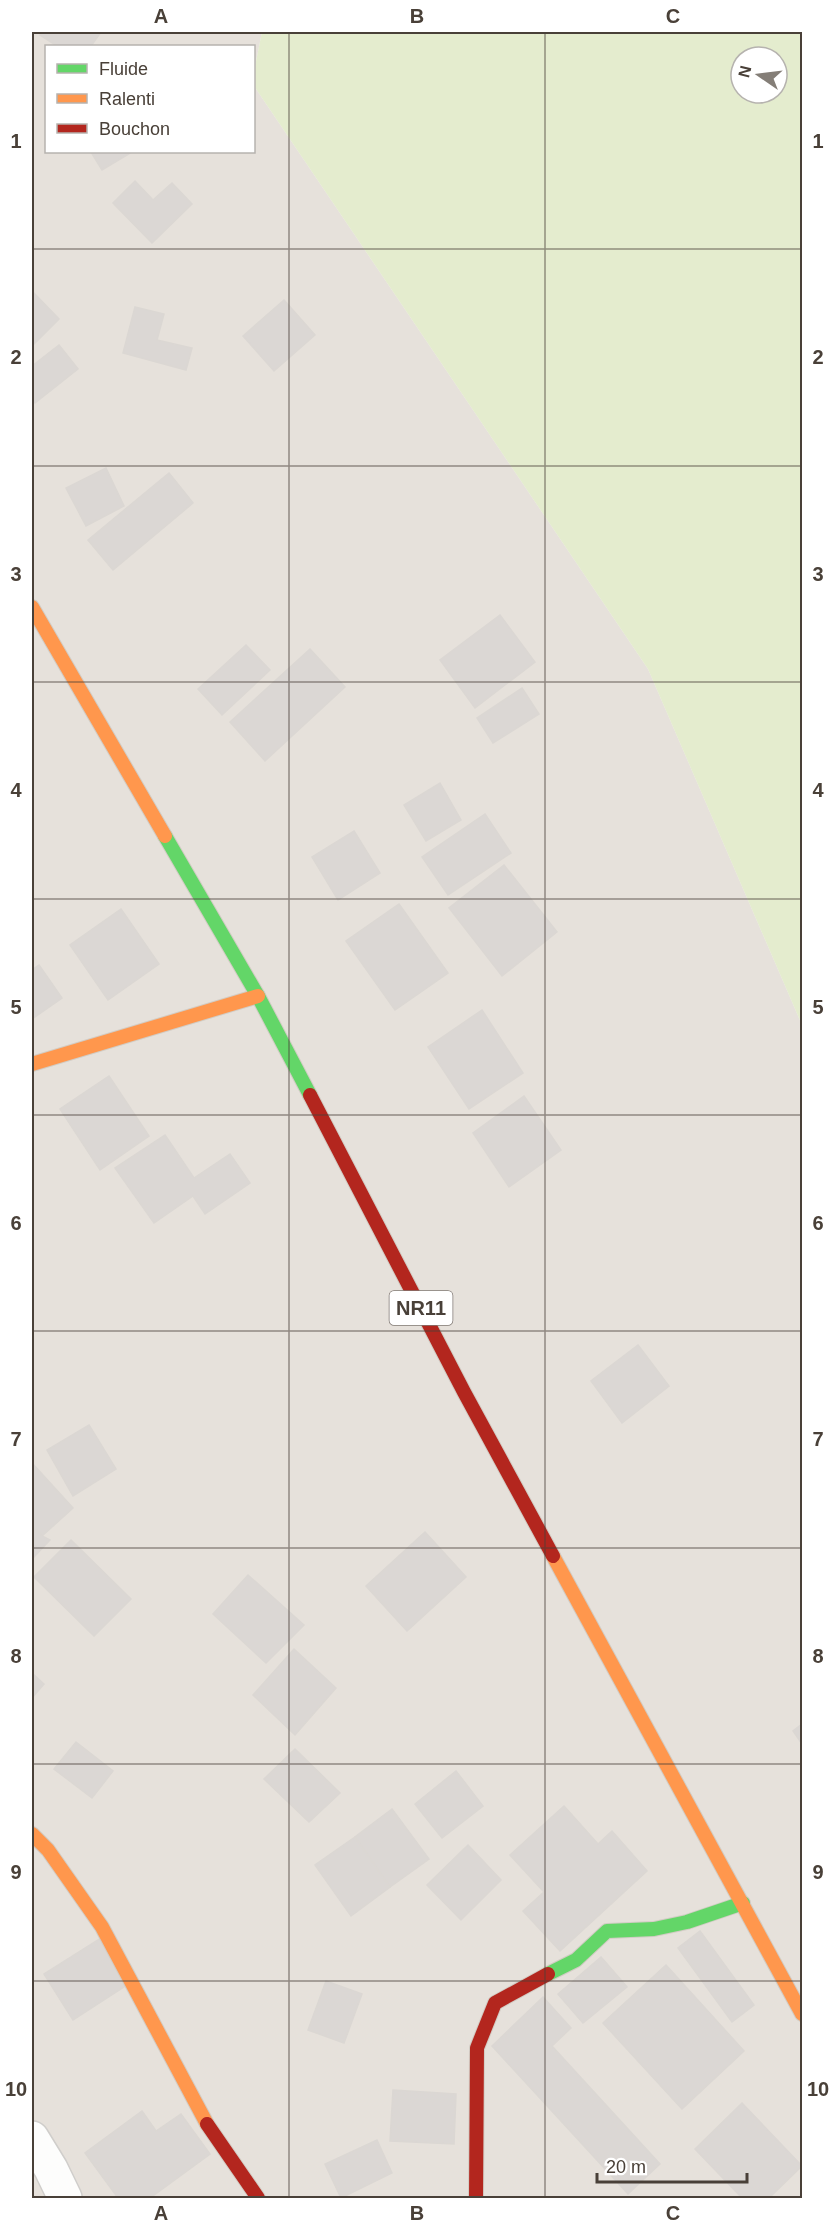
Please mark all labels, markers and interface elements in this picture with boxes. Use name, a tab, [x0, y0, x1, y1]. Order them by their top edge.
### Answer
text: A	[154, 5, 168, 27]
text: B	[410, 5, 424, 27]
text: C	[666, 5, 680, 27]
legend	[45, 45, 255, 153]
north arrow	[729, 45, 789, 105]
text: Fluide	[99, 59, 148, 79]
text: N	[735, 64, 755, 79]
text: Ralenti	[99, 89, 155, 109]
text: Bouchon	[99, 119, 170, 139]
text: 1	[10, 130, 22, 152]
text: 1	[812, 130, 824, 152]
text: 2	[10, 346, 22, 368]
text: 2	[812, 346, 824, 368]
text: 3	[10, 563, 22, 585]
text: 3	[812, 563, 824, 585]
text: 4	[10, 779, 22, 801]
text: 4	[812, 779, 824, 801]
text: 5	[10, 996, 22, 1018]
text: 5	[812, 996, 824, 1018]
text: 6	[10, 1212, 22, 1234]
text: 6	[812, 1212, 824, 1234]
road number: NR11	[390, 1291, 452, 1325]
text: 7	[10, 1428, 22, 1450]
text: 7	[812, 1428, 824, 1450]
text: 8	[10, 1645, 22, 1667]
text: 8	[812, 1645, 824, 1667]
text: 9	[10, 1861, 22, 1883]
text: 9	[812, 1861, 824, 1883]
text: 10	[5, 2078, 27, 2100]
text: 10	[807, 2078, 829, 2100]
scale bar	[597, 2146, 747, 2184]
text: 20 m	[606, 2157, 646, 2177]
text: A	[154, 2202, 168, 2224]
text: B	[410, 2202, 424, 2224]
text: C	[666, 2202, 680, 2224]

